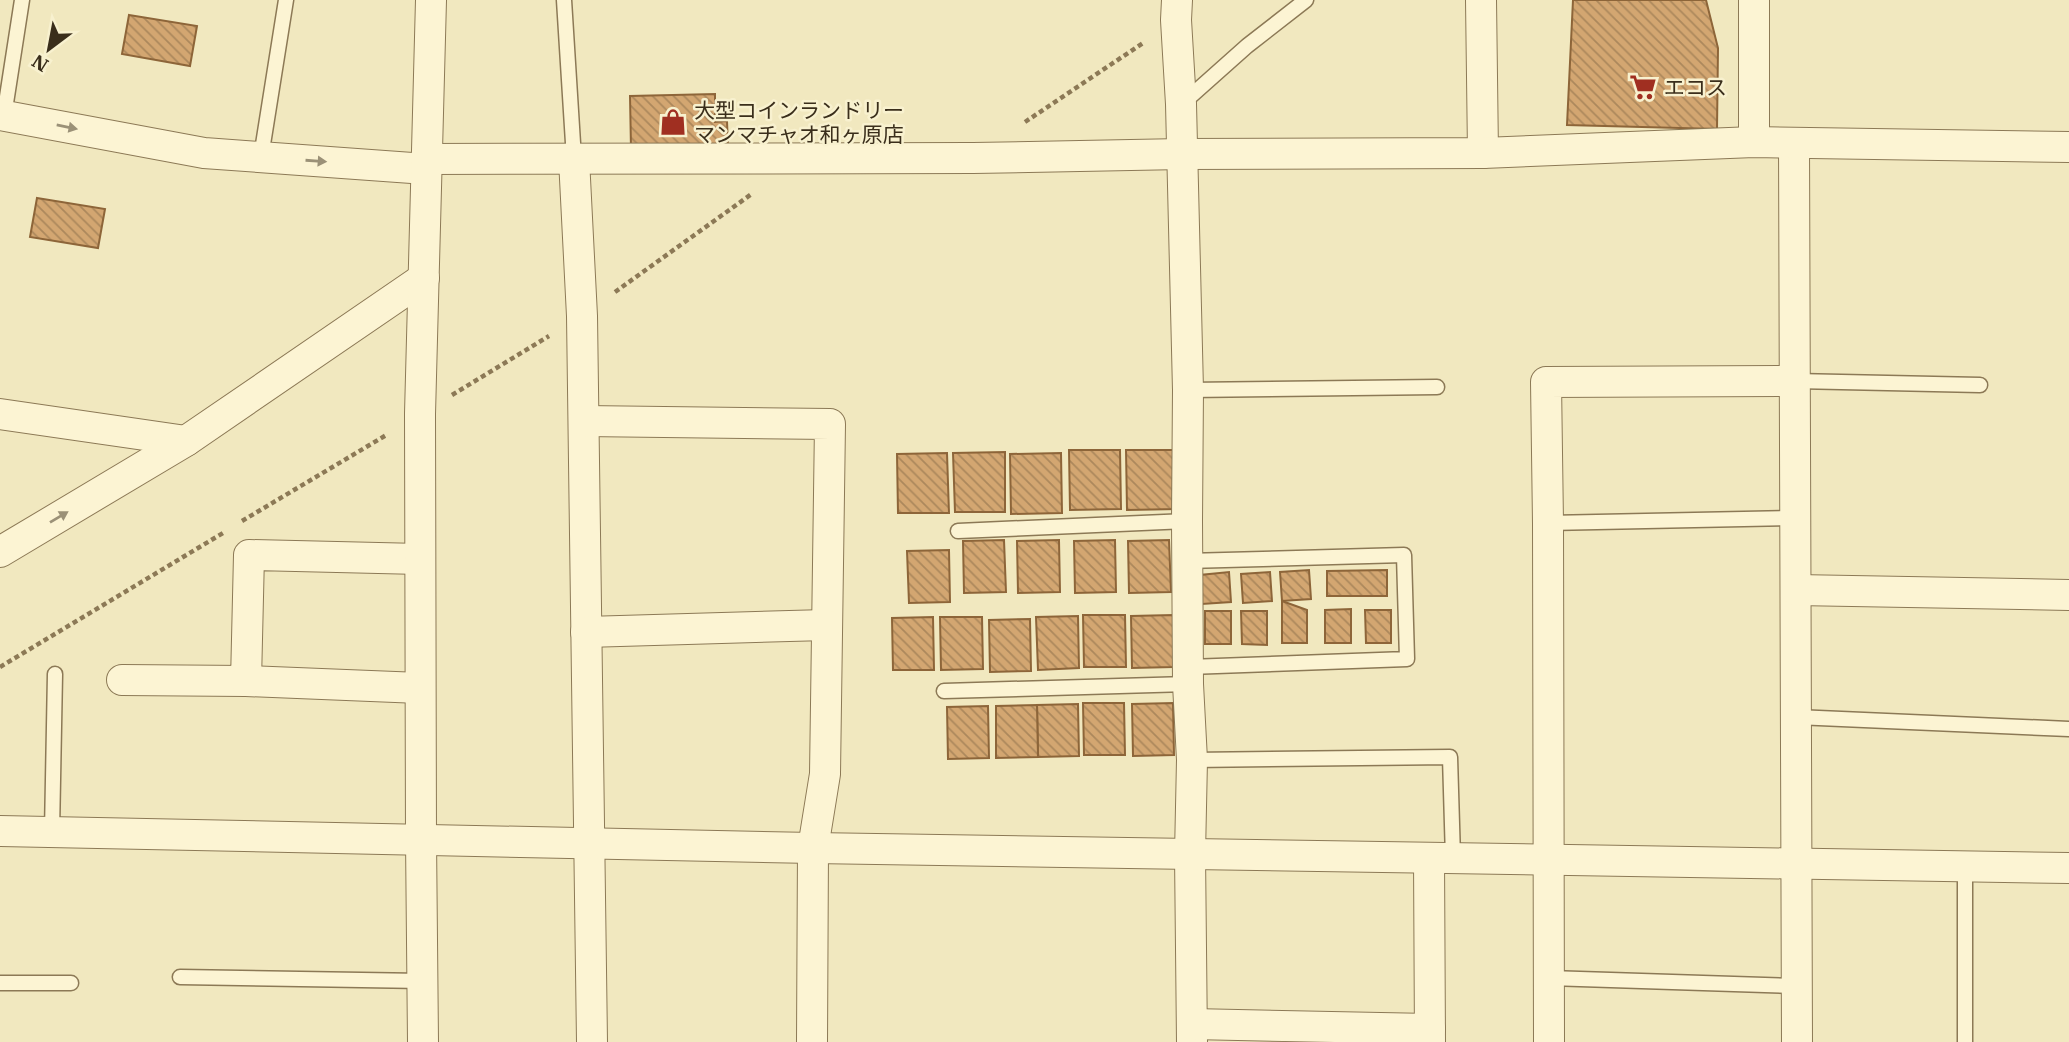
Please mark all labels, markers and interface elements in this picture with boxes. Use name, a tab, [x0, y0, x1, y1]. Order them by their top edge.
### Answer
north arrow	[14, 14, 84, 84]
text: N	[27, 49, 53, 78]
supermarket icon: エコス	[1628, 72, 1658, 102]
place label: エコス	[1664, 73, 1727, 101]
place label: 大型コインランドリー マンマチャオ和ヶ原店	[694, 96, 904, 148]
shop icon: 大型コインランドリー マンマチャオ和ヶ原店	[658, 107, 688, 137]
one-way arrow	[56, 122, 78, 133]
one-way arrow	[306, 156, 328, 167]
one-way arrow	[49, 511, 68, 523]

